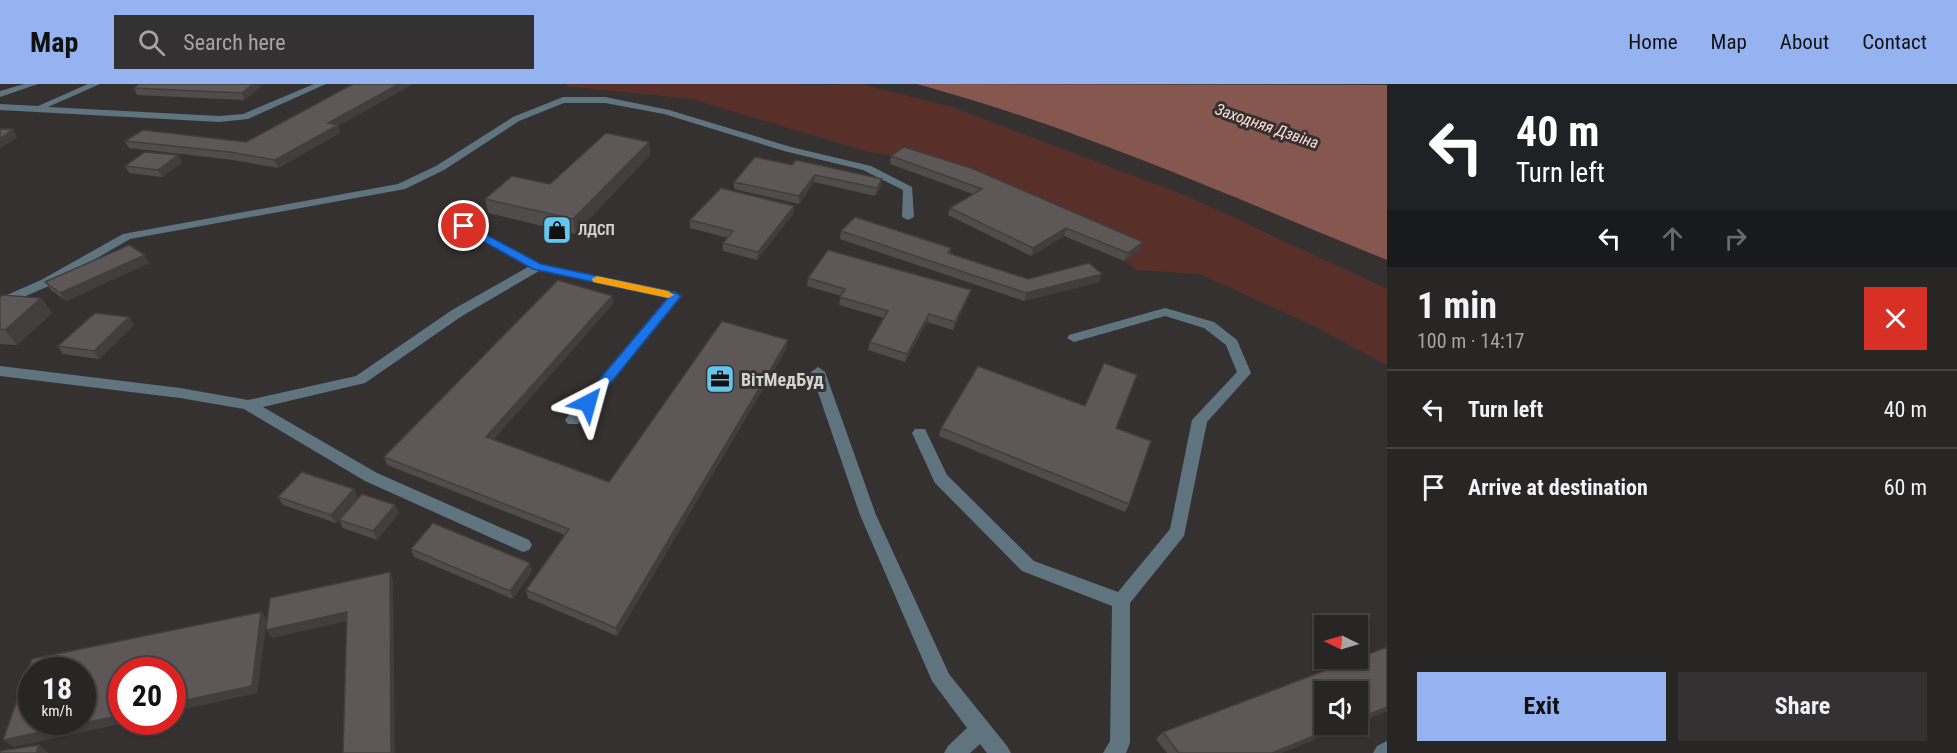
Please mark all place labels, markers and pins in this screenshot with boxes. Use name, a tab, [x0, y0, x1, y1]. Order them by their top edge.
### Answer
pin	[438, 200, 489, 251]
shop icon: ЛДСП	[541, 214, 573, 246]
place label: ЛДСП	[578, 221, 615, 239]
office icon: ВітМедБуд	[704, 363, 736, 395]
place label: ВітМедБуд	[741, 369, 824, 390]

